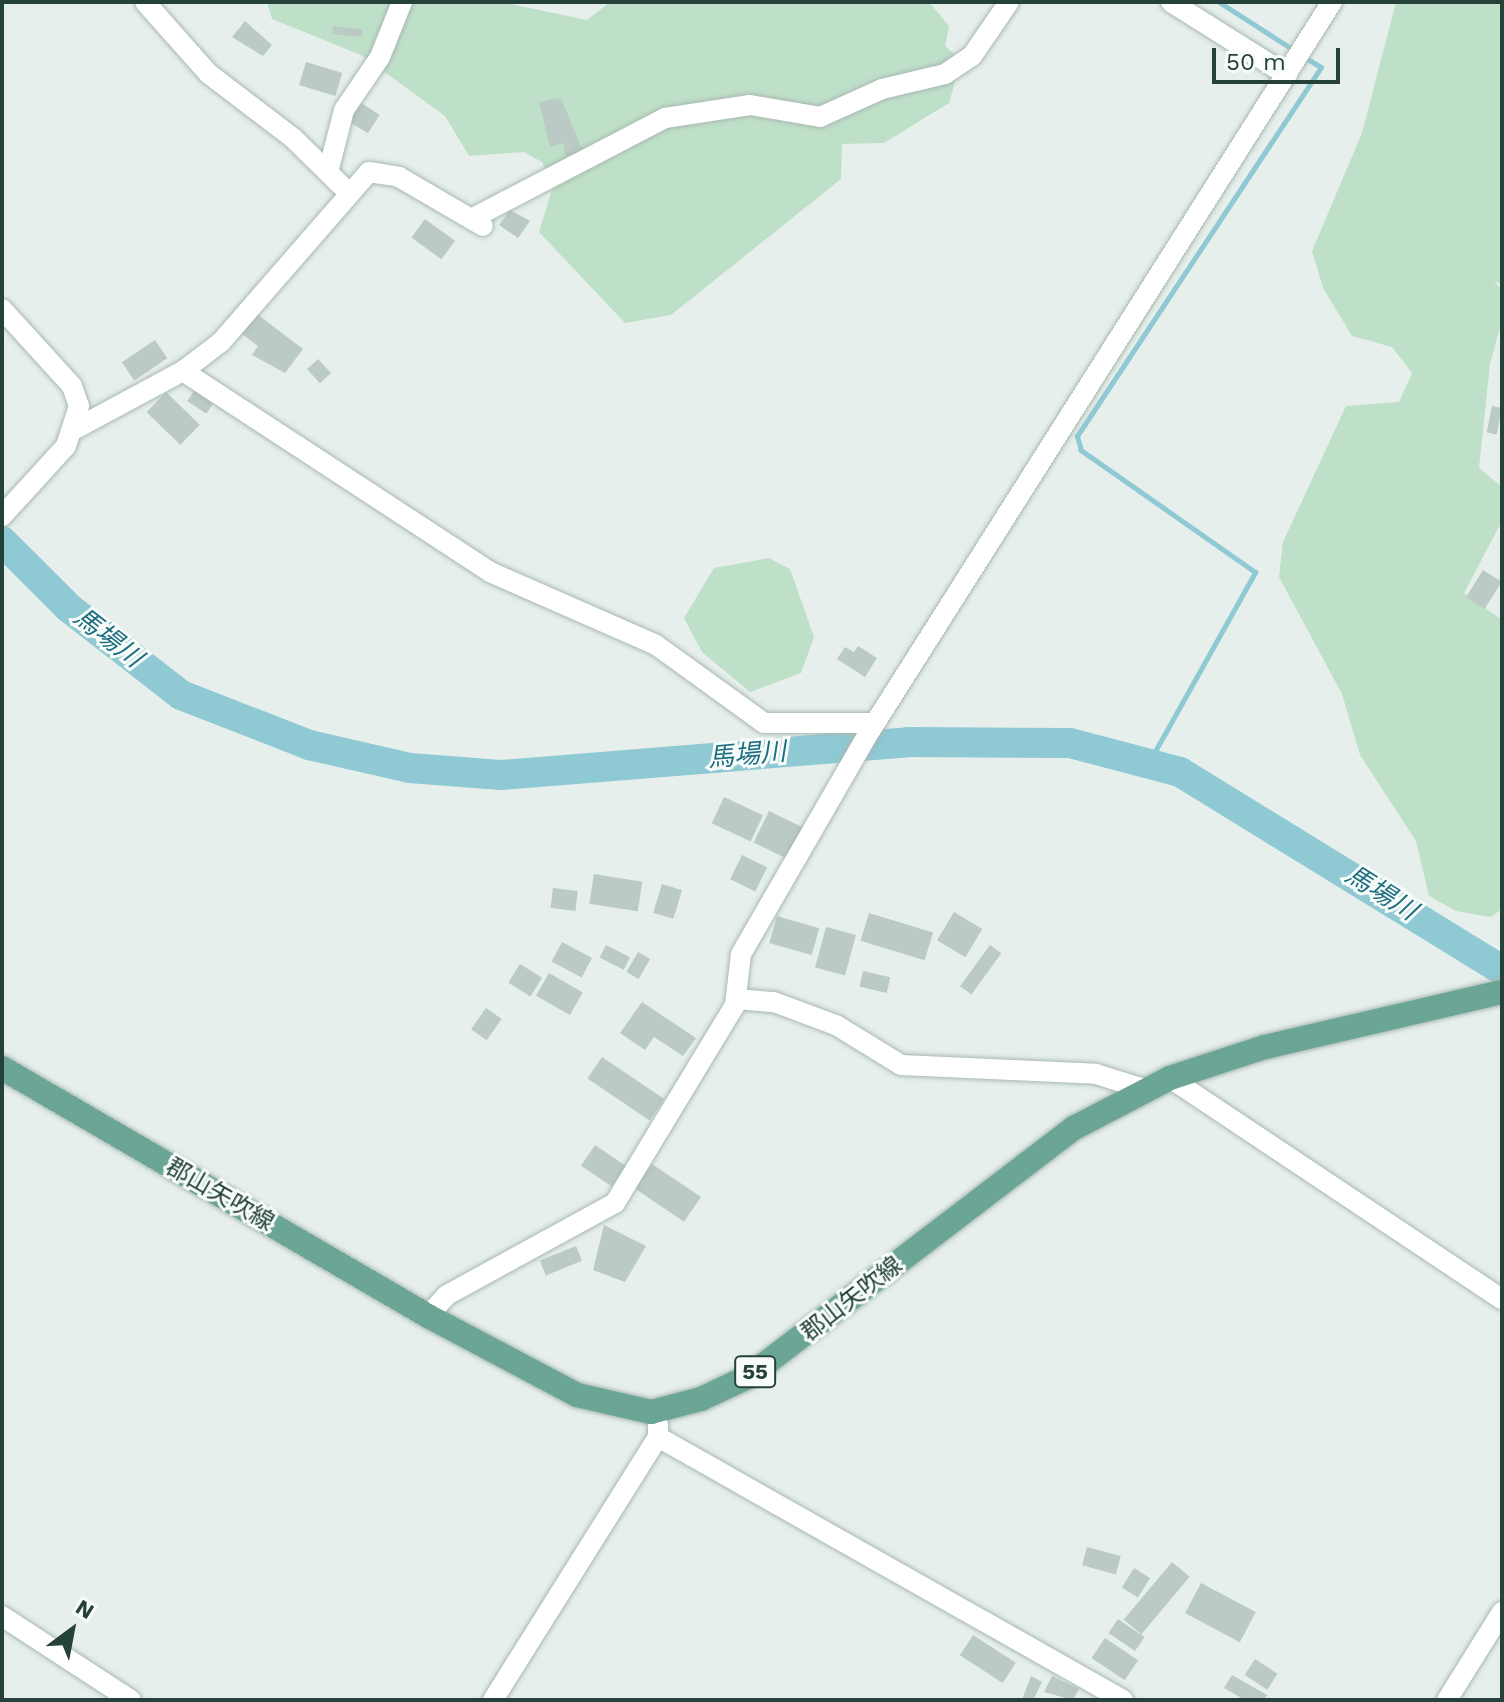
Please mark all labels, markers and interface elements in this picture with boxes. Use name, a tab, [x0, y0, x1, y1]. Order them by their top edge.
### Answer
scale bar	[1216, 32, 1344, 82]
text: 50 m	[1226, 48, 1286, 76]
water label: 馬場川	[68, 602, 148, 674]
water label: 馬場川	[707, 736, 787, 774]
water label: 馬場川	[1340, 859, 1422, 927]
street label: 郡山矢吹線	[161, 1153, 279, 1237]
street label: 郡山矢吹線	[796, 1251, 908, 1347]
road number: 55	[733, 1354, 777, 1390]
north arrow	[32, 1590, 112, 1670]
text: N	[71, 1594, 99, 1624]

